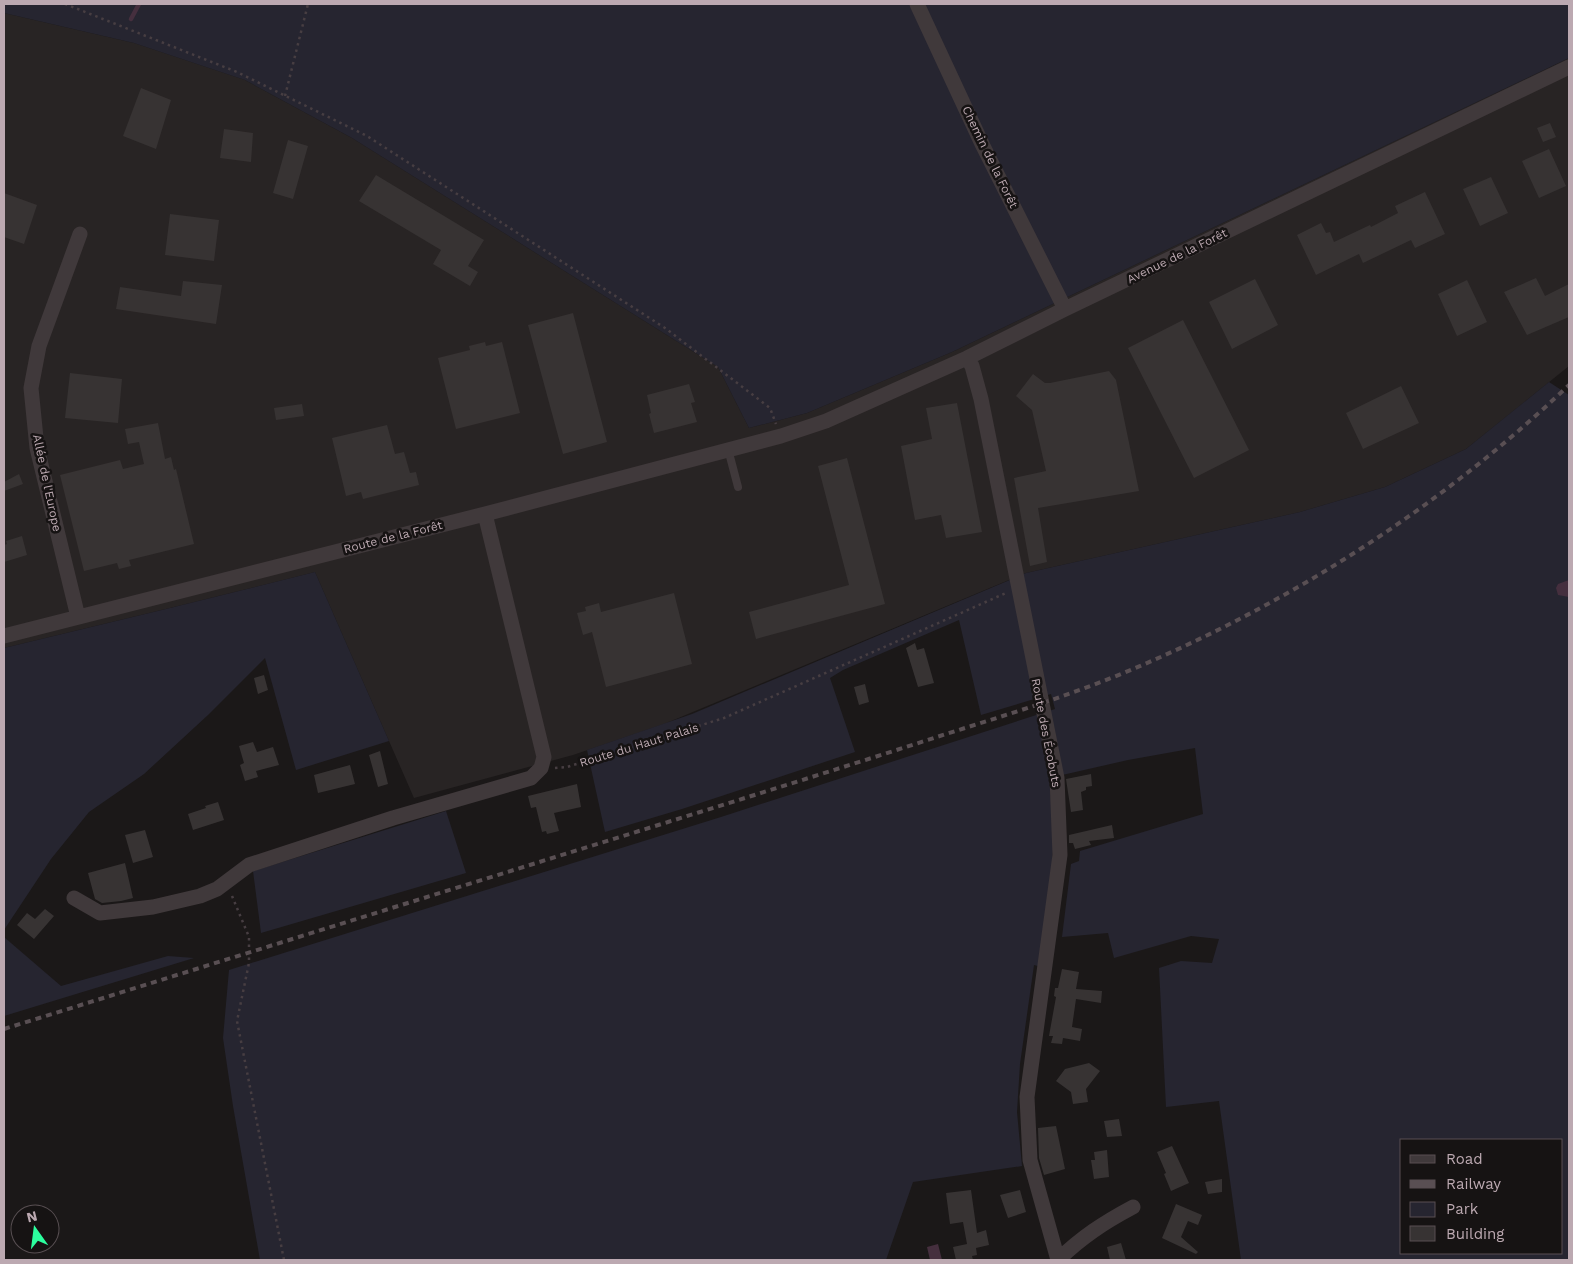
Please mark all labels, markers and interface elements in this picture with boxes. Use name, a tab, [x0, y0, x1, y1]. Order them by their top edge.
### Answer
street label: Chemin de la Forêt	[959, 104, 1021, 210]
street label: Avenue de la Forêt	[1125, 226, 1229, 286]
street label: Allée de l'Europe	[30, 433, 64, 533]
street label: Route de la Forêt	[342, 518, 444, 556]
street label: Route des Écobuts	[1029, 677, 1063, 789]
street label: Route du Haut Palais	[578, 720, 700, 770]
legend	[1400, 1139, 1563, 1254]
text: Road	[1446, 1150, 1483, 1168]
text: Railway	[1446, 1175, 1501, 1193]
text: Park	[1446, 1200, 1479, 1218]
north arrow	[10, 1204, 60, 1254]
text: N	[25, 1207, 39, 1225]
text: Building	[1446, 1225, 1504, 1243]

